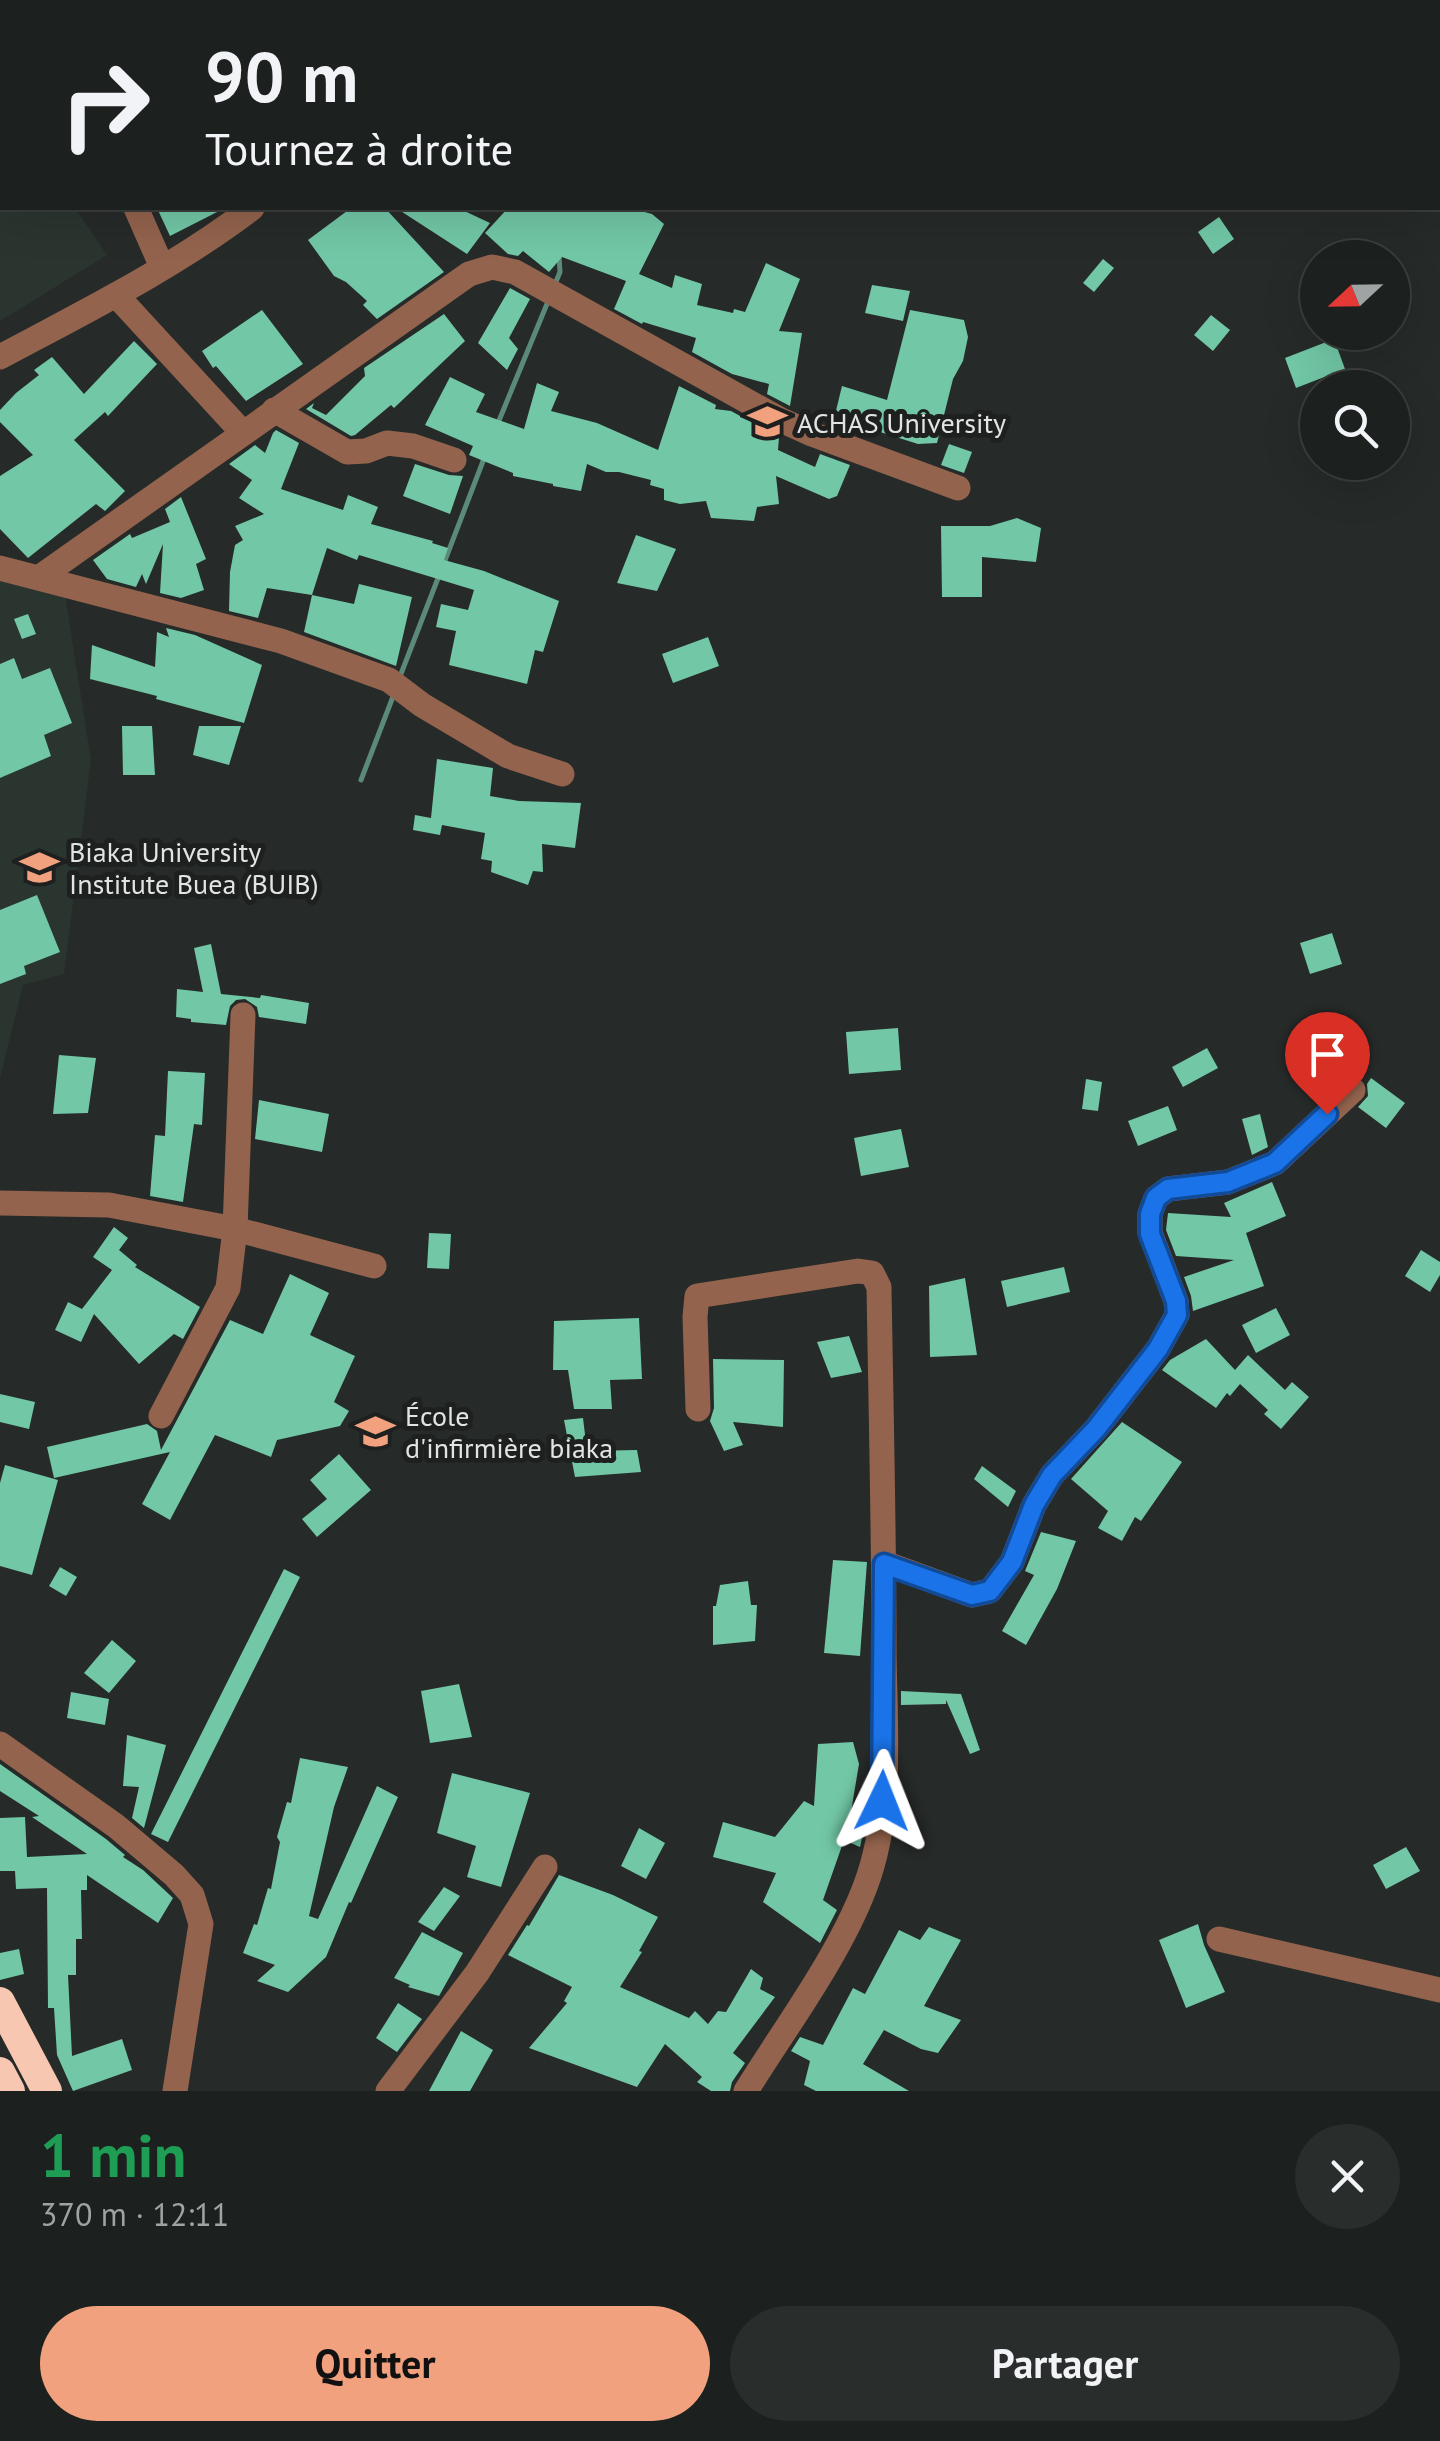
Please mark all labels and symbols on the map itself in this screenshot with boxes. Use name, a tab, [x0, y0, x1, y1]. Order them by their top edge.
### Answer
north arrow	[1300, 240, 1410, 350]
school or university icon: ACHAS University	[746, 401, 788, 443]
place label: ACHAS University	[797, 404, 1006, 441]
place label: Biaka University Institute Buea (BUIB)	[69, 833, 319, 902]
school or university icon: Biaka University Institute Buea (BUIB)	[18, 846, 60, 888]
pin	[1285, 1012, 1370, 1115]
place label: École d'infirmière biaka	[405, 1397, 613, 1466]
school or university icon: École d'infirmière biaka	[354, 1410, 396, 1452]
position arrow	[830, 1749, 934, 1853]

